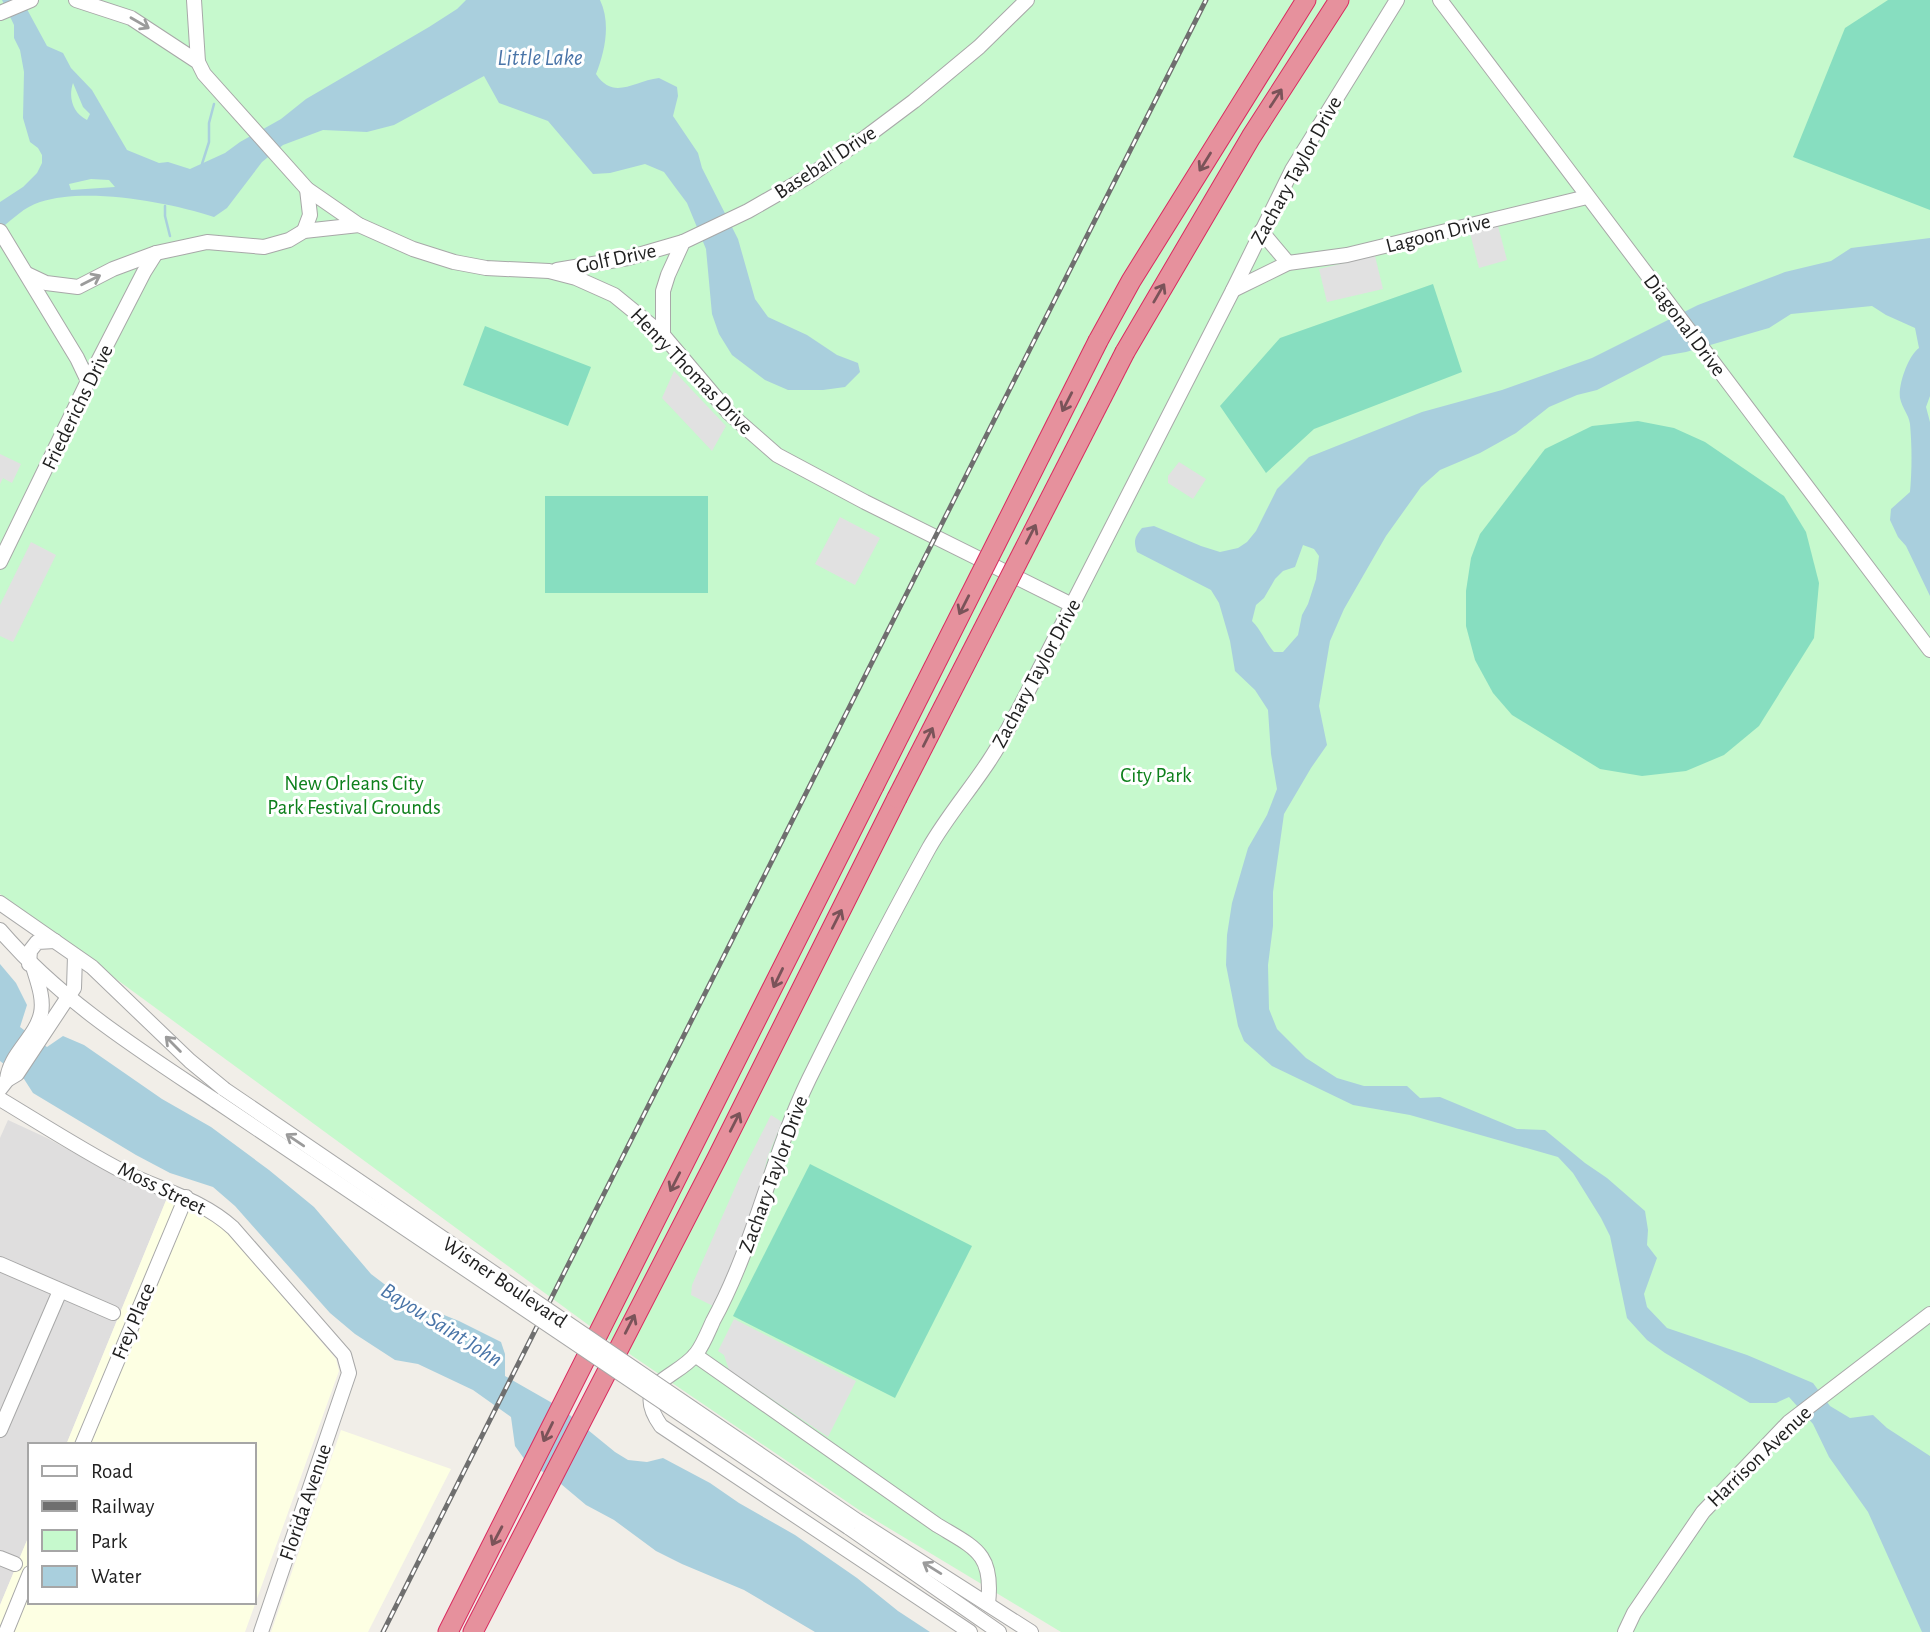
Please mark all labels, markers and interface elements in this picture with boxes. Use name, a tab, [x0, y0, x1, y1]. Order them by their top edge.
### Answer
one-way arrow	[129, 17, 149, 31]
water label: Little Lake	[497, 47, 583, 70]
one-way arrow	[1268, 89, 1283, 108]
street label: Zachary Taylor Drive	[1247, 93, 1346, 248]
street label: Baseball Drive	[771, 122, 880, 203]
one-way arrow	[1197, 152, 1212, 171]
street label: Lagoon Drive	[1384, 210, 1493, 257]
street label: Golf Drive	[574, 240, 658, 277]
street label: Diagonal Drive	[1640, 270, 1730, 380]
one-way arrow	[80, 272, 101, 286]
one-way arrow	[1152, 283, 1166, 303]
street label: Henry Thomas Drive	[626, 304, 757, 438]
street label: Friederichs Drive	[38, 341, 117, 473]
one-way arrow	[1060, 391, 1073, 412]
one-way arrow	[1024, 524, 1038, 545]
one-way arrow	[957, 594, 971, 615]
street label: Zachary Taylor Drive	[988, 595, 1085, 751]
one-way arrow	[922, 727, 936, 748]
park label: City Park	[1120, 765, 1192, 786]
park label: New Orleans City Park Festival Grounds	[267, 773, 441, 818]
one-way arrow	[830, 909, 844, 930]
one-way arrow	[770, 967, 784, 988]
one-way arrow	[165, 1036, 182, 1053]
street label: Zachary Taylor Drive	[735, 1093, 812, 1255]
one-way arrow	[728, 1112, 742, 1133]
one-way arrow	[286, 1132, 306, 1146]
street label: Moss Street	[115, 1158, 209, 1219]
one-way arrow	[668, 1171, 682, 1191]
street label: Wisner Boulevard	[439, 1233, 571, 1332]
water label: Bayou Saint John	[377, 1279, 506, 1372]
street label: Frey Place	[108, 1280, 159, 1362]
one-way arrow	[624, 1314, 638, 1335]
street label: Harrison Avenue	[1703, 1402, 1815, 1511]
one-way arrow	[540, 1421, 554, 1442]
street label: Florida Avenue	[276, 1441, 335, 1563]
legend	[28, 1443, 256, 1604]
text: Road	[91, 1461, 133, 1482]
text: Railway	[91, 1496, 154, 1517]
one-way arrow	[489, 1525, 503, 1546]
text: Park	[91, 1531, 128, 1552]
one-way arrow	[923, 1561, 943, 1575]
text: Water	[91, 1566, 141, 1587]

